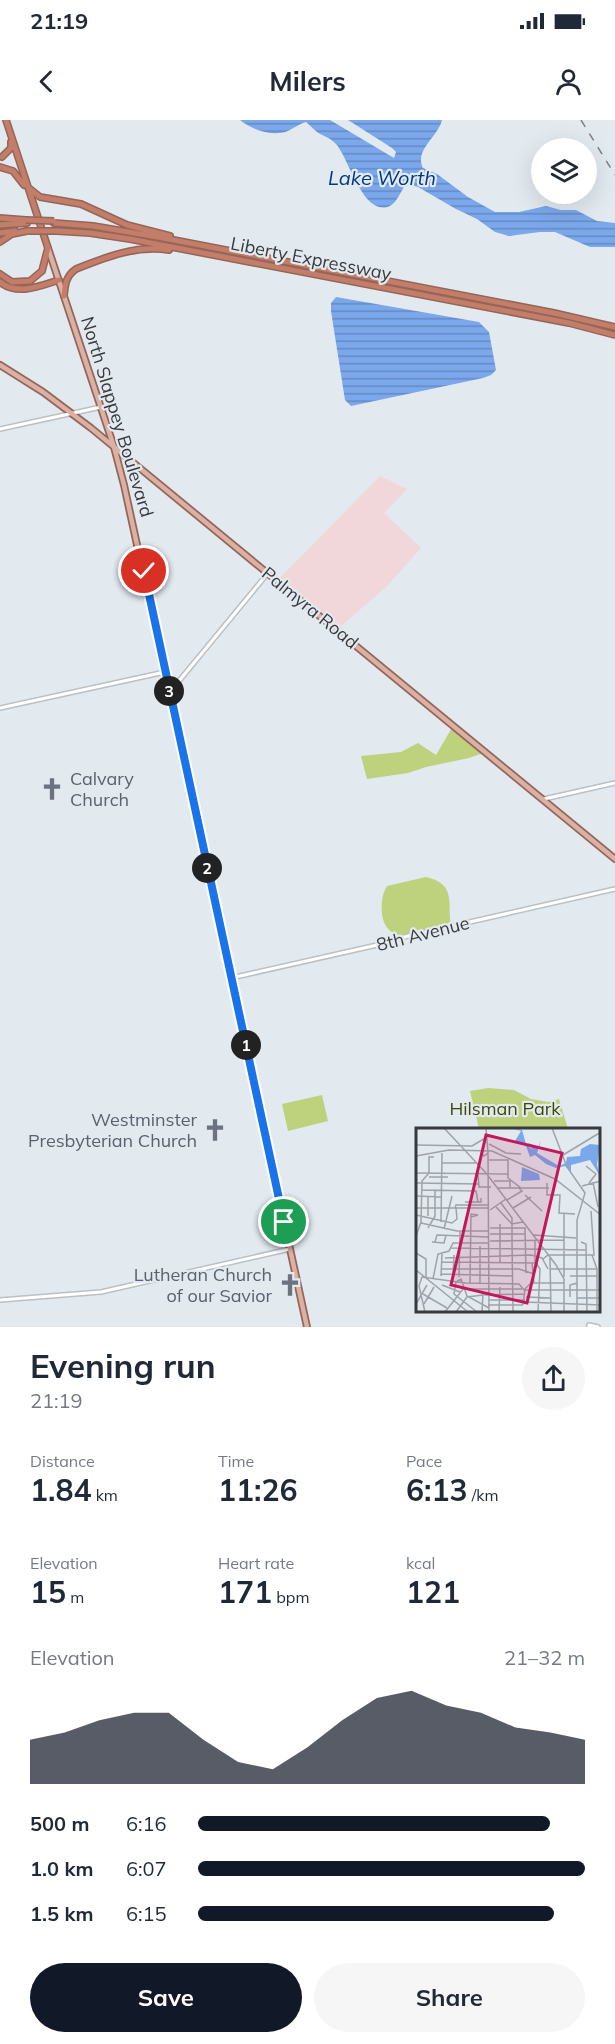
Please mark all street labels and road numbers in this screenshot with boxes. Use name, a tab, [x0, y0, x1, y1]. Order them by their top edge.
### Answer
street label: Liberty Expressway	[229, 232, 394, 285]
street label: North Slappey Boulevard	[76, 314, 159, 520]
street label: Palmyra Road	[257, 562, 363, 654]
street label: 8th Avenue	[374, 911, 472, 956]

